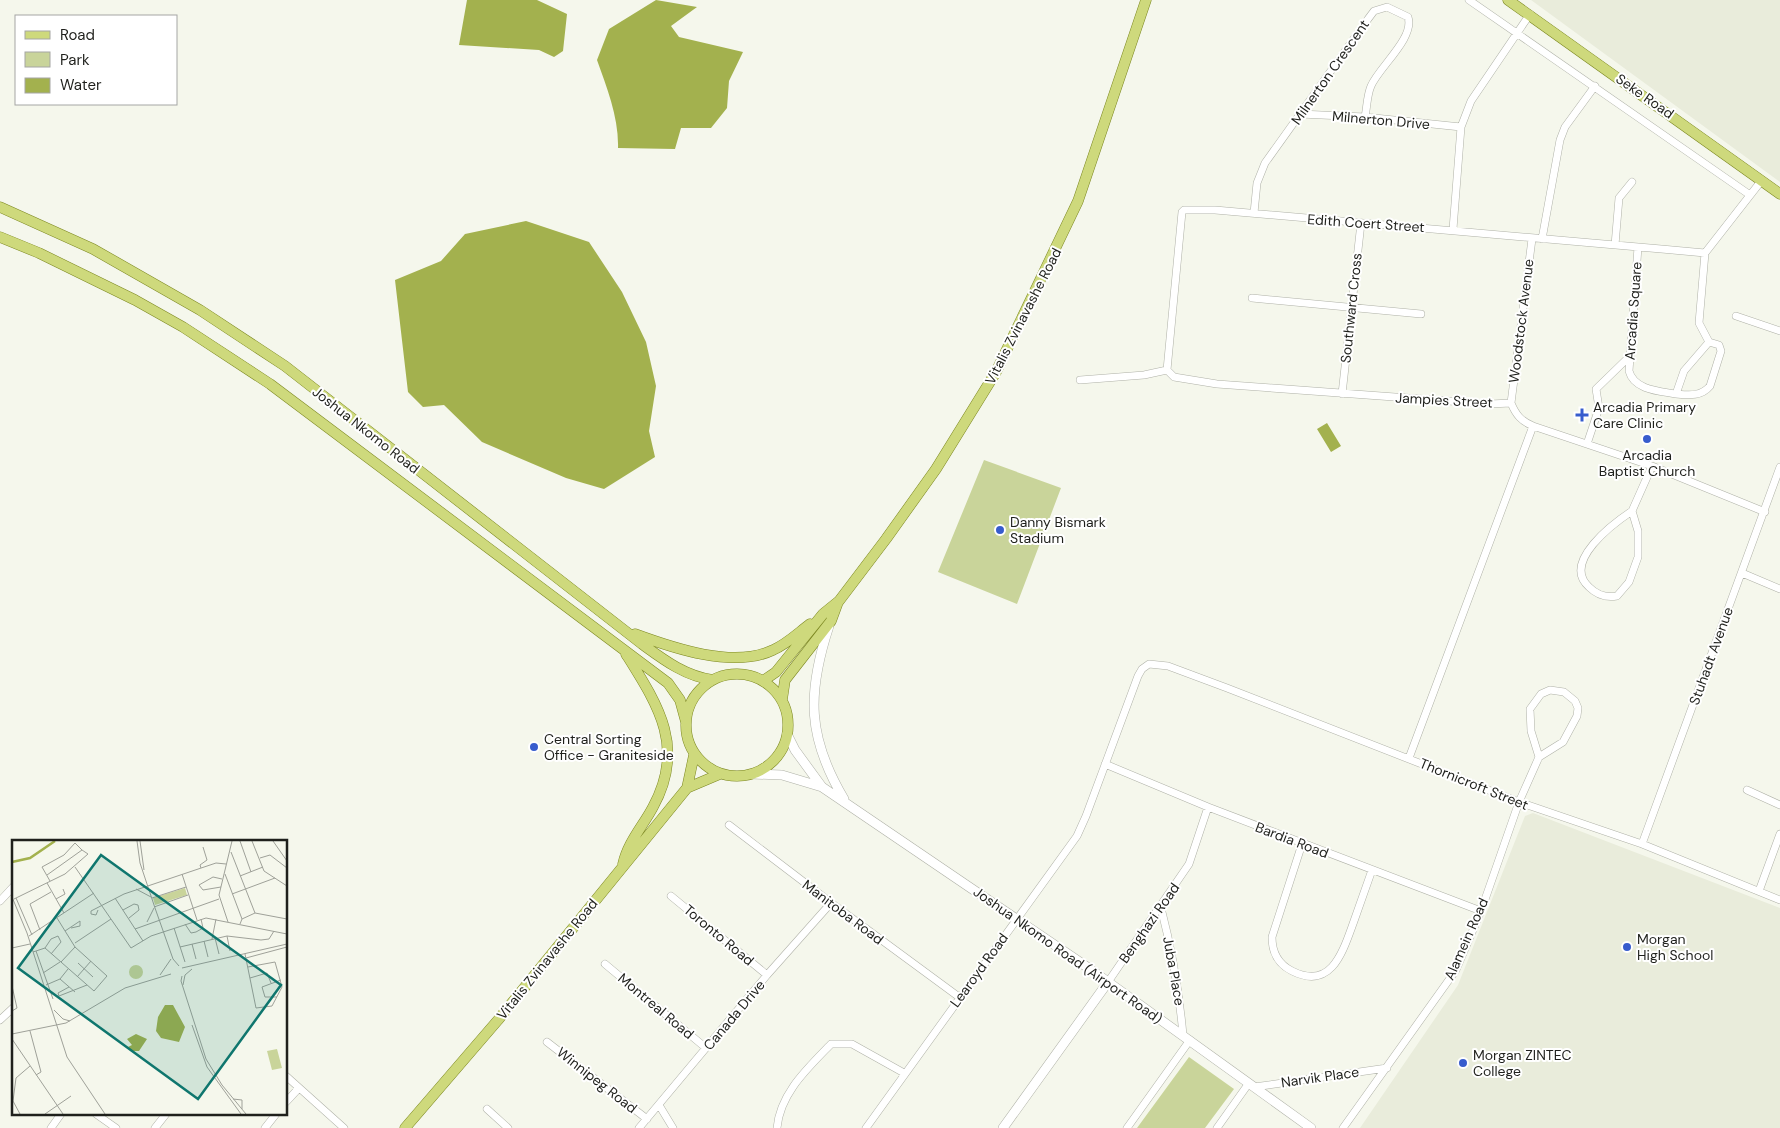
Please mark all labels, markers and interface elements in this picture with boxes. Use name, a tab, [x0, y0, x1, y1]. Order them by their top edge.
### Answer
legend	[15, 15, 178, 105]
street label: Milnerton Crescent	[1287, 16, 1373, 128]
text: Road	[60, 25, 95, 45]
text: Park	[60, 50, 90, 70]
street label: Seke Road	[1612, 69, 1678, 123]
text: Water	[60, 75, 102, 95]
street label: Milnerton Drive	[1331, 107, 1431, 133]
street label: Edith Coert Street	[1307, 210, 1425, 236]
street label: Vitalis Zvinavashe Road	[981, 245, 1065, 387]
street label: Southward Cross	[1336, 252, 1366, 364]
street label: Woodstock Avenue	[1504, 258, 1538, 384]
street label: Arcadia Square	[1621, 261, 1645, 361]
street label: Joshua Nkomo Road	[309, 382, 423, 478]
street label: Jampies Street	[1395, 388, 1493, 412]
place label: Arcadia Primary Care Clinic	[1593, 398, 1696, 432]
marker: Arcadia Primary Care Clinic	[1575, 408, 1589, 422]
marker: Arcadia Baptist Church	[1641, 433, 1653, 445]
place label: Arcadia Baptist Church	[1599, 446, 1695, 480]
place label: Danny Bismark Stadium	[1010, 513, 1106, 547]
marker: Danny Bismark Stadium	[994, 524, 1006, 536]
street label: Stuhadt Avenue	[1685, 605, 1737, 707]
place label: Central Sorting Office - Graniteside	[544, 730, 674, 764]
marker: Central Sorting Office - Graniteside	[528, 741, 540, 753]
street label: Thornicroft Street	[1417, 754, 1531, 814]
street label: Bardia Road	[1253, 818, 1331, 862]
inset map	[12, 840, 288, 1116]
street label: Manitoba Road	[799, 876, 887, 948]
street label: Benghazi Road	[1115, 879, 1183, 967]
street label: Joshua Nkomo Road (Airport Road)	[970, 883, 1166, 1027]
street label: Vitalis Zvinavashe Road	[493, 895, 601, 1023]
street label: Alamein Road	[1440, 895, 1492, 983]
street label: Toronto Road	[680, 900, 758, 970]
street label: Learoyd Road	[946, 929, 1012, 1011]
place label: Morgan High School	[1637, 930, 1713, 964]
street label: Juba Place	[1159, 935, 1189, 1007]
marker: Morgan High School	[1621, 941, 1633, 953]
street label: Montreal Road	[614, 969, 698, 1043]
street label: Canada Drive	[699, 976, 769, 1054]
street label: Winnipeg Road	[553, 1043, 641, 1117]
place label: Morgan ZINTEC College	[1473, 1046, 1572, 1080]
marker: Morgan ZINTEC College	[1457, 1057, 1469, 1069]
street label: Narvik Place	[1280, 1063, 1360, 1091]

